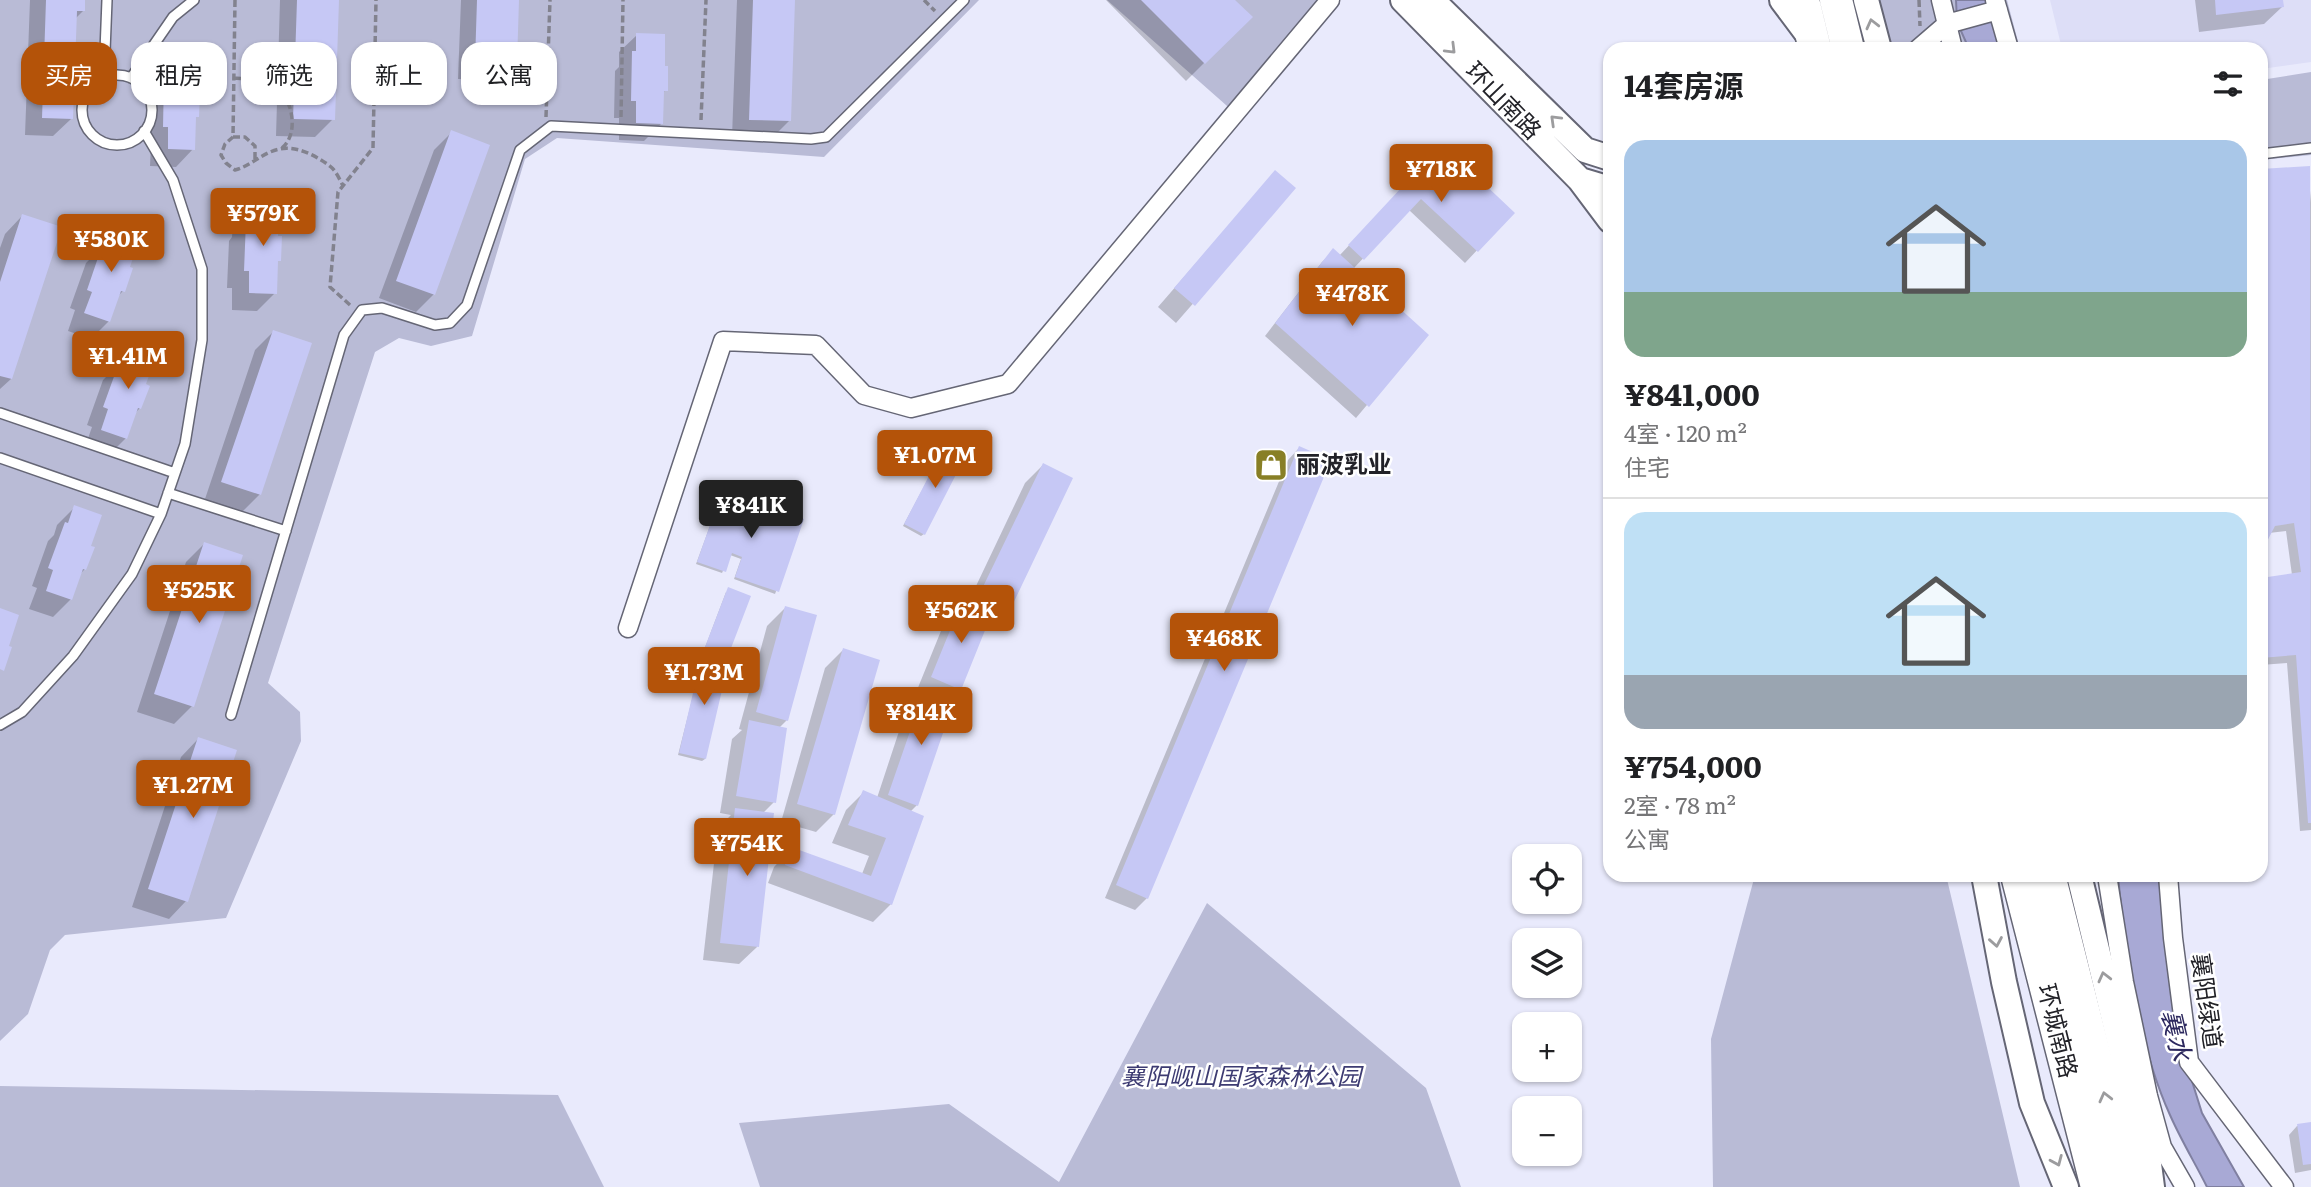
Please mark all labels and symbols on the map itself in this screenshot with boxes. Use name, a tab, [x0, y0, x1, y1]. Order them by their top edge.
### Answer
one-way arrow	[1866, 19, 1880, 31]
one-way arrow	[1443, 40, 1456, 53]
street label: 环山南路	[1459, 53, 1551, 146]
one-way arrow	[1550, 116, 1563, 129]
pin: ¥718K	[1392, 144, 1490, 204]
pin: ¥579K	[214, 188, 312, 248]
pin: ¥580K	[62, 215, 160, 274]
pin: ¥478K	[1303, 268, 1401, 328]
pin: ¥1.41M	[71, 332, 185, 391]
pin: ¥1.07M	[878, 430, 992, 490]
place label: 丽波乳业	[1296, 445, 1392, 480]
shop icon: 丽波乳业	[1252, 446, 1290, 484]
pin: ¥841K	[702, 480, 800, 540]
pin: ¥525K	[150, 566, 248, 625]
pin: ¥562K	[912, 586, 1010, 645]
pin: ¥468K	[1175, 614, 1273, 673]
pin: ¥1.73M	[647, 648, 761, 707]
pin: ¥814K	[872, 688, 970, 747]
pin: ¥1.27M	[136, 760, 250, 820]
pin: ¥754K	[698, 818, 796, 878]
one-way arrow	[1988, 936, 2003, 948]
street label: 襄阳绿道	[2184, 951, 2232, 1051]
one-way arrow	[2098, 972, 2112, 984]
street label: 环城南路	[2031, 980, 2088, 1081]
water label: 襄水	[2154, 1005, 2204, 1065]
park label: 襄阳岘山国家森林公园	[1121, 1057, 1364, 1092]
one-way arrow	[2099, 1091, 2113, 1103]
one-way arrow	[2049, 1153, 2063, 1166]

